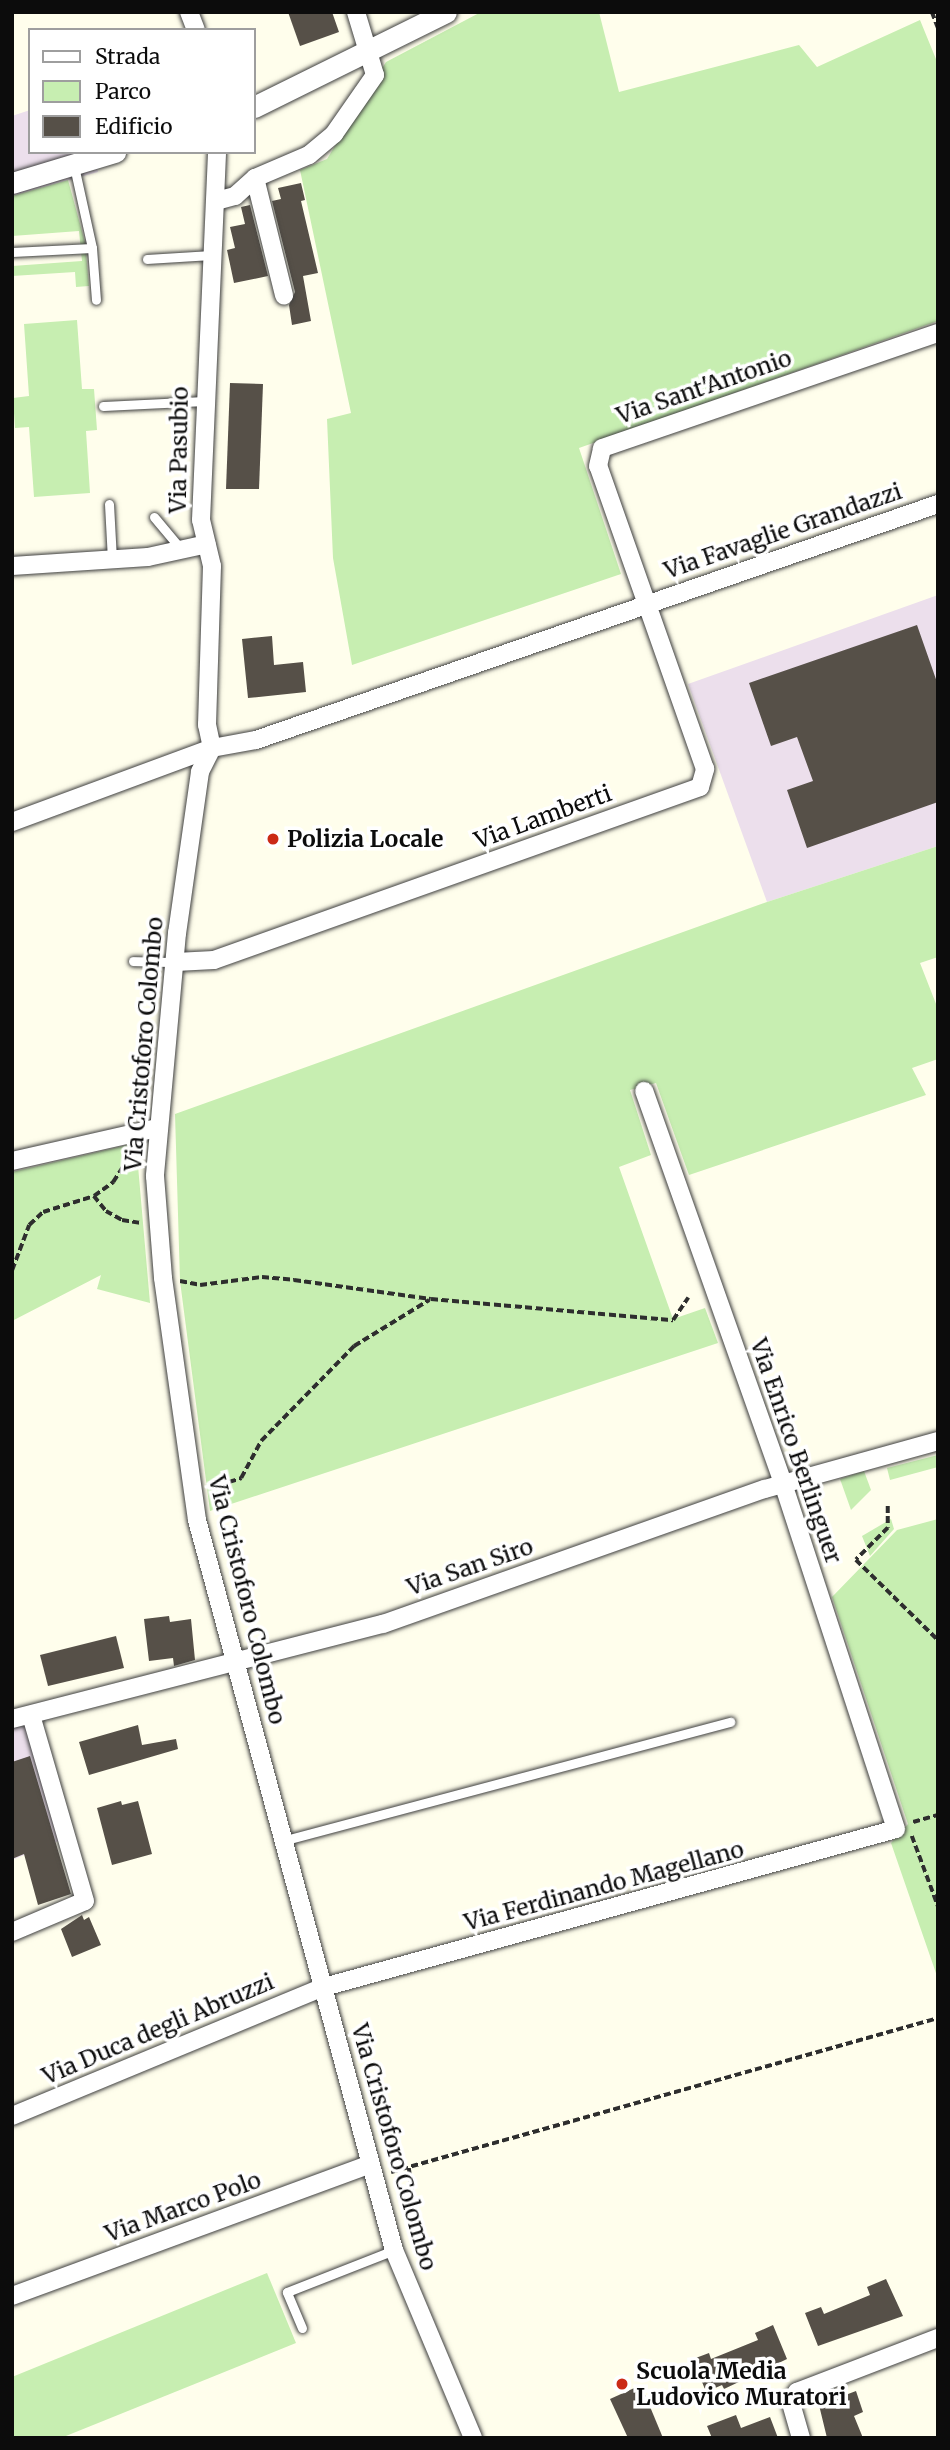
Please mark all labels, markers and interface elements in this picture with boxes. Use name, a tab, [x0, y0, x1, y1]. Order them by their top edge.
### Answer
legend	[28, 28, 256, 154]
text: Strada	[95, 43, 160, 70]
text: Parco	[95, 78, 151, 105]
text: Edificio	[95, 113, 172, 140]
street label: Via Sant'Antonio	[613, 344, 795, 430]
street label: Via Pasubio	[164, 386, 194, 514]
street label: Via Favaglie Grandazzi	[661, 477, 905, 585]
street label: Via Lamberti	[471, 779, 615, 855]
place label: Polizia Locale	[287, 825, 443, 853]
marker: Polizia Locale	[265, 831, 281, 847]
street label: Via Cristoforo Colombo	[119, 916, 169, 1172]
street label: Via Enrico Berlinguer	[745, 1335, 847, 1567]
street label: Via Cristoforo Colombo	[203, 1473, 291, 1727]
street label: Via San Siro	[403, 1533, 537, 1601]
street label: Via Ferdinando Magellano	[461, 1835, 747, 1937]
street label: Via Duca degli Abruzzi	[38, 1968, 278, 2090]
street label: Via Cristoforo Colombo	[346, 2021, 442, 2273]
street label: Via Marco Polo	[101, 2166, 265, 2248]
place label: Scuola Media Ludovico Muratori	[636, 2357, 847, 2411]
marker: Scuola Media Ludovico Muratori	[614, 2376, 630, 2392]

